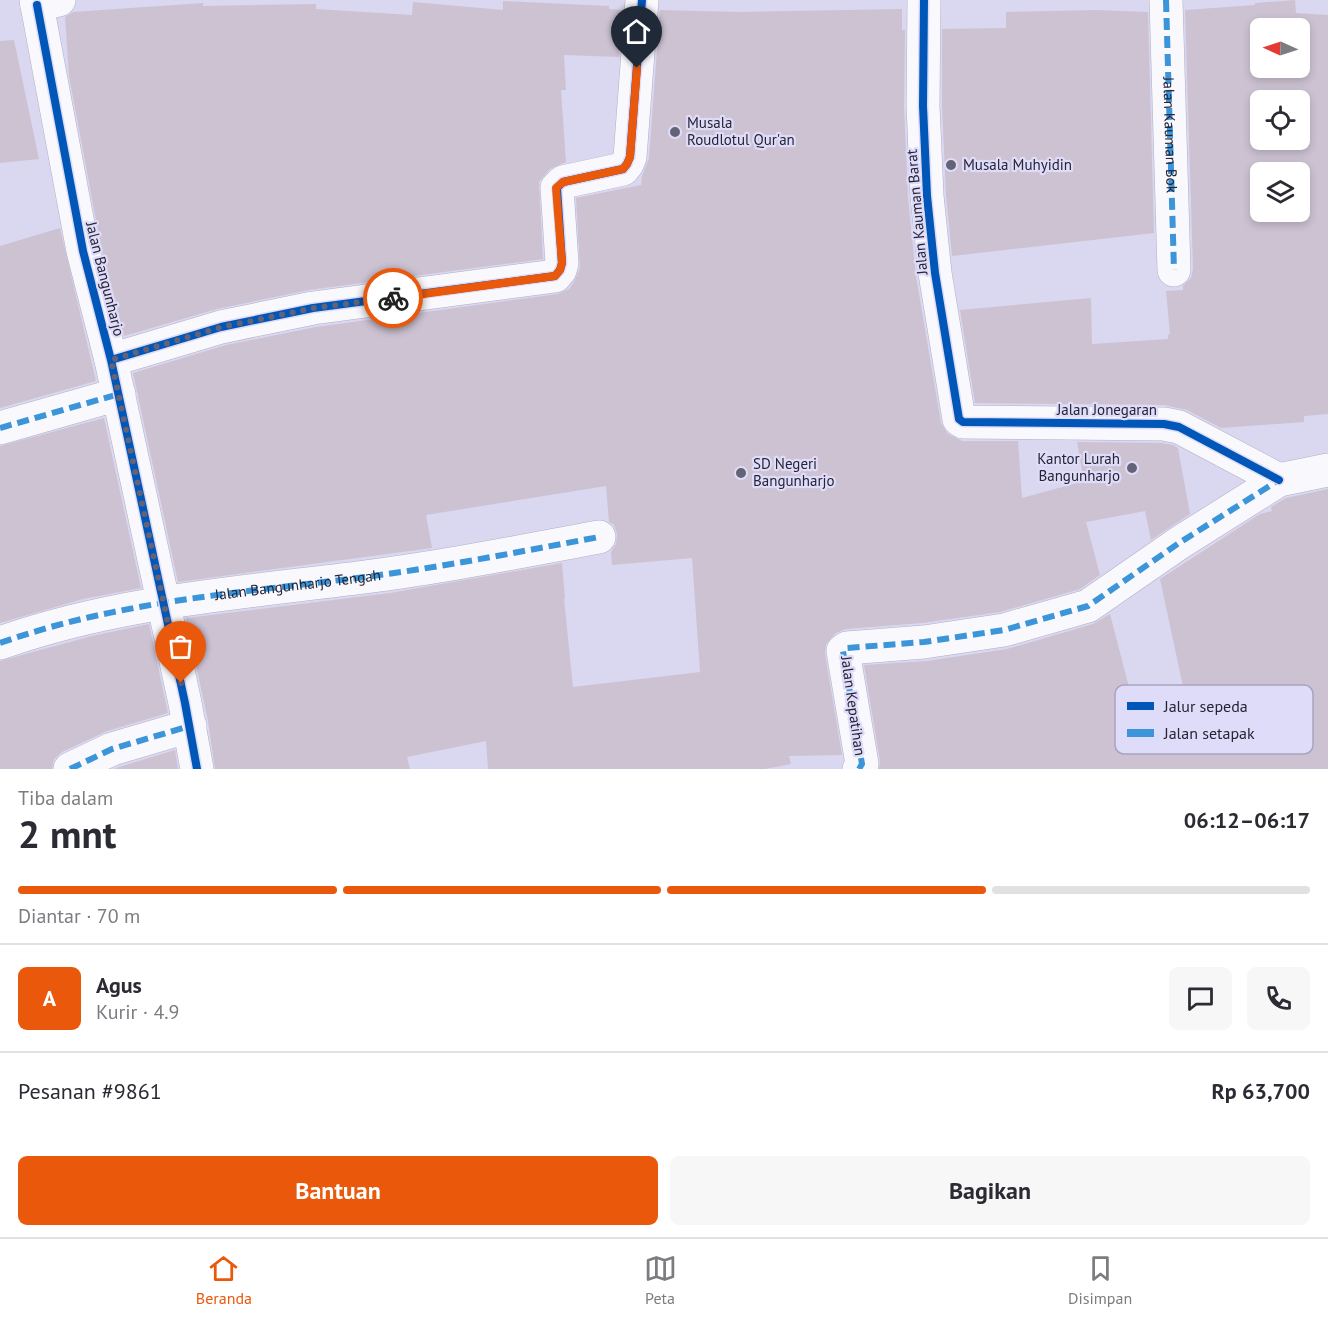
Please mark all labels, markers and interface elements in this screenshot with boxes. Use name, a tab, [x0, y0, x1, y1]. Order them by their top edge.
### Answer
pin	[611, 6, 662, 68]
icon: home	[620, 15, 653, 48]
north arrow	[1250, 18, 1310, 78]
map controls	[1250, 18, 1310, 222]
street label: Jalan Kauman Bok	[1159, 76, 1182, 194]
button: locate	[1250, 90, 1310, 150]
place label: Musala Roudlotul Qur'an	[687, 113, 795, 149]
marker: Musala Roudlotul Qur'an	[668, 125, 682, 139]
street label: Jalan Kauman Barat	[902, 149, 932, 277]
place label: Musala Muhyidin	[963, 155, 1072, 174]
marker: Musala Muhyidin	[944, 158, 958, 172]
button: layers	[1250, 162, 1310, 222]
street label: Jalan Bangunharjo	[82, 219, 129, 338]
courier	[363, 268, 423, 328]
icon: bike	[377, 282, 410, 315]
street label: Jalan Jonegaran	[1056, 400, 1157, 419]
place label: Kantor Lurah Bangunharjo	[1037, 449, 1120, 485]
place label: SD Negeri Bangunharjo	[753, 454, 835, 490]
marker: Kantor Lurah Bangunharjo	[1125, 461, 1139, 475]
marker: SD Negeri Bangunharjo	[734, 466, 748, 480]
street label: Jalan Bangunharjo Tengah	[213, 565, 382, 604]
pin	[155, 621, 206, 683]
icon: bag	[164, 630, 197, 663]
street label: Jalan Kepatihan	[837, 654, 870, 757]
legend	[1115, 685, 1313, 754]
text: Jalur sepeda	[1163, 696, 1248, 716]
text: Jalan setapak	[1163, 723, 1255, 743]
text: Tiba dalam	[18, 785, 113, 811]
text: 06:12–06:17	[1184, 806, 1310, 834]
text: 2 mnt	[18, 808, 116, 859]
text: Diantar · 70 m	[18, 903, 140, 929]
button: chat	[1169, 967, 1232, 1030]
button: phone	[1247, 967, 1310, 1030]
text: Agus	[96, 971, 142, 999]
text: A	[43, 984, 56, 1012]
text: Kurir · 4.9	[96, 999, 179, 1025]
text: Pesanan #9861	[18, 1077, 162, 1105]
text: Rp 63,700	[1211, 1077, 1310, 1105]
button: Bantuan	[18, 1156, 658, 1225]
button: Bagikan	[670, 1156, 1310, 1225]
tab: Beranda	[196, 1252, 252, 1308]
tab: Peta	[644, 1252, 677, 1308]
tab: Disimpan	[1068, 1252, 1132, 1308]

